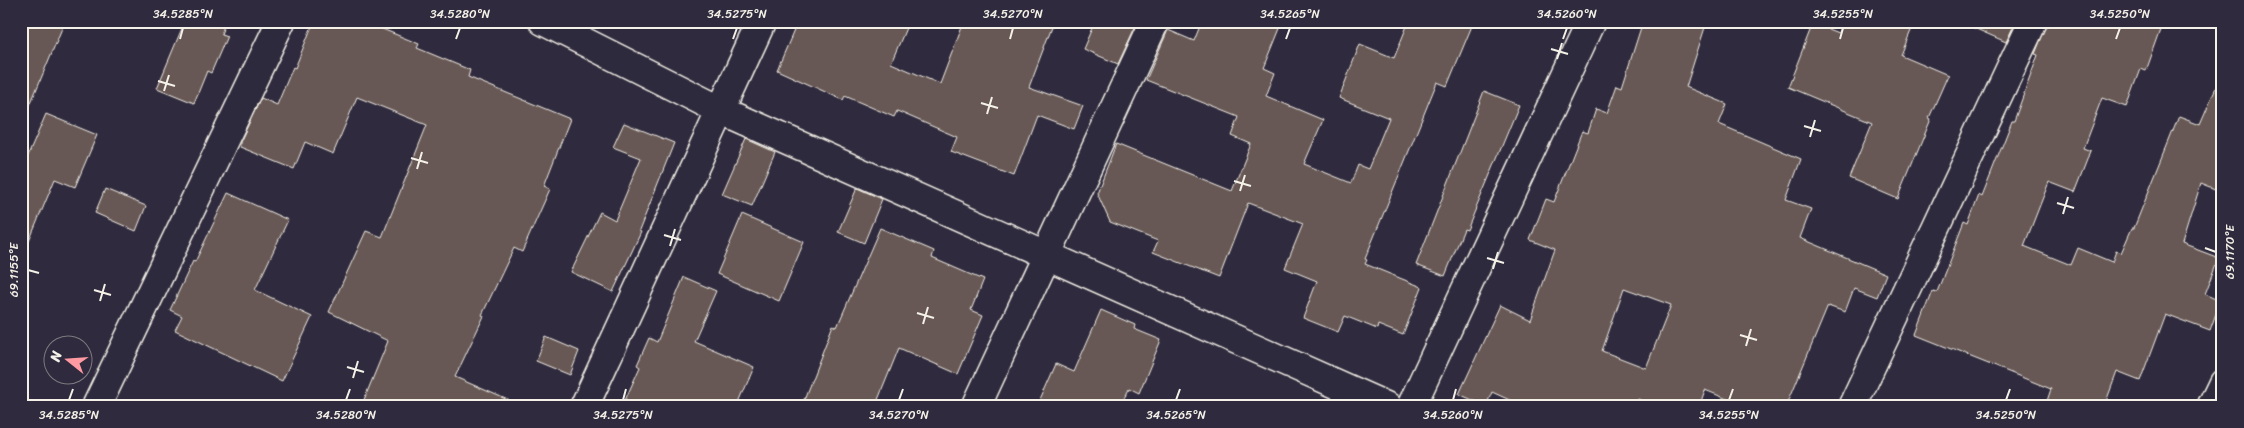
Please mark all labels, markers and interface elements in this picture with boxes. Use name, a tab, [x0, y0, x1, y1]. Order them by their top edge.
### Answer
text: 34.5285°N	[153, 3, 214, 25]
text: 34.5280°N	[430, 3, 491, 25]
text: 34.5275°N	[707, 3, 767, 25]
text: 34.5270°N	[983, 3, 1044, 25]
text: 34.5265°N	[1260, 3, 1320, 25]
text: 34.5260°N	[1537, 3, 1598, 25]
text: 34.5255°N	[1813, 3, 1874, 25]
text: 34.5250°N	[2090, 3, 2151, 25]
text: 69.1170°E	[2219, 223, 2241, 279]
text: 69.1155°E	[3, 241, 25, 297]
north arrow	[42, 336, 92, 386]
text: N	[42, 348, 70, 366]
text: 34.5285°N	[39, 404, 100, 426]
text: 34.5280°N	[316, 404, 377, 426]
text: 34.5275°N	[593, 404, 653, 426]
text: 34.5270°N	[869, 404, 930, 426]
text: 34.5265°N	[1146, 404, 1206, 426]
text: 34.5260°N	[1423, 404, 1484, 426]
text: 34.5255°N	[1699, 404, 1760, 426]
text: 34.5250°N	[1976, 404, 2037, 426]

